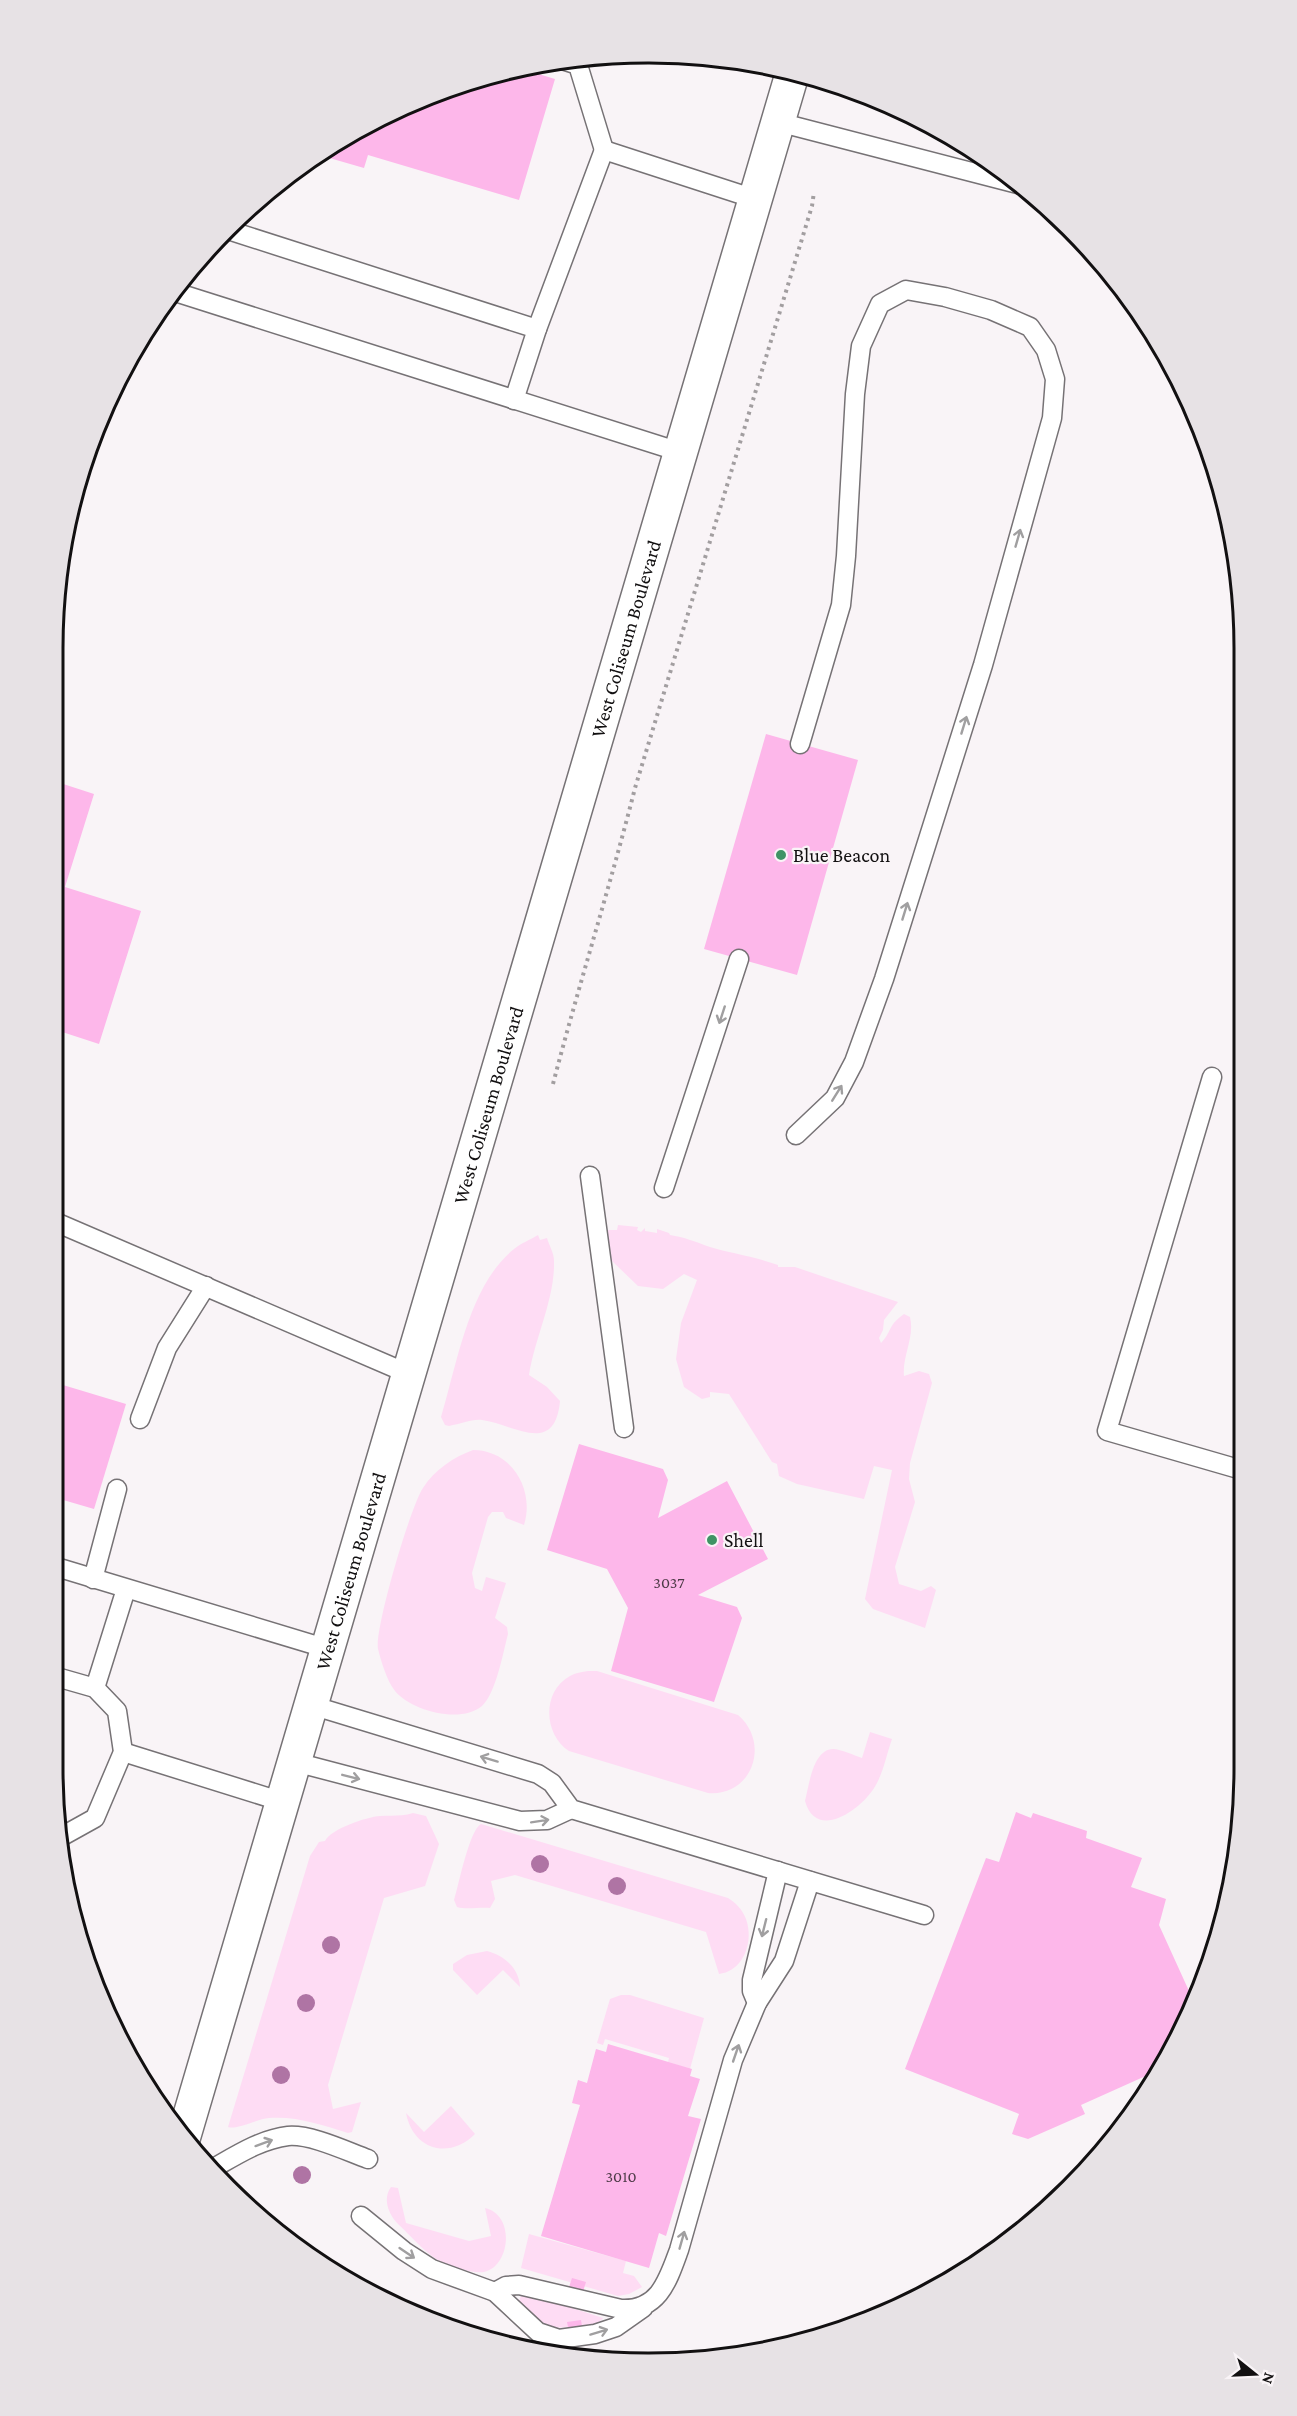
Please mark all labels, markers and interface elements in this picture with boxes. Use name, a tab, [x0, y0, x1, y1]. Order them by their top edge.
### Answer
one-way arrow	[1013, 529, 1025, 548]
street label: West Coliseum Boulevard	[586, 537, 665, 740]
one-way arrow	[959, 716, 970, 735]
place label: Blue Beacon	[793, 844, 890, 866]
marker: Blue Beacon	[774, 848, 788, 862]
one-way arrow	[900, 902, 911, 921]
street label: West Coliseum Boulevard	[448, 1003, 528, 1206]
one-way arrow	[715, 1005, 726, 1024]
one-way arrow	[830, 1085, 843, 1102]
street label: West Coliseum Boulevard	[311, 1469, 390, 1673]
place label: Shell	[724, 1529, 763, 1551]
marker: Shell	[705, 1533, 719, 1547]
house number: 3037	[653, 1574, 685, 1591]
one-way arrow	[480, 1753, 499, 1764]
one-way arrow	[341, 1771, 360, 1783]
one-way arrow	[530, 1815, 549, 1826]
one-way arrow	[758, 1918, 770, 1937]
one-way arrow	[731, 2044, 742, 2063]
one-way arrow	[254, 2137, 273, 2148]
house number: 3010	[606, 2168, 637, 2185]
one-way arrow	[677, 2231, 688, 2250]
one-way arrow	[398, 2246, 415, 2259]
one-way arrow	[589, 2326, 608, 2337]
north arrow	[1225, 2344, 1285, 2404]
text: N	[1259, 2371, 1279, 2386]

